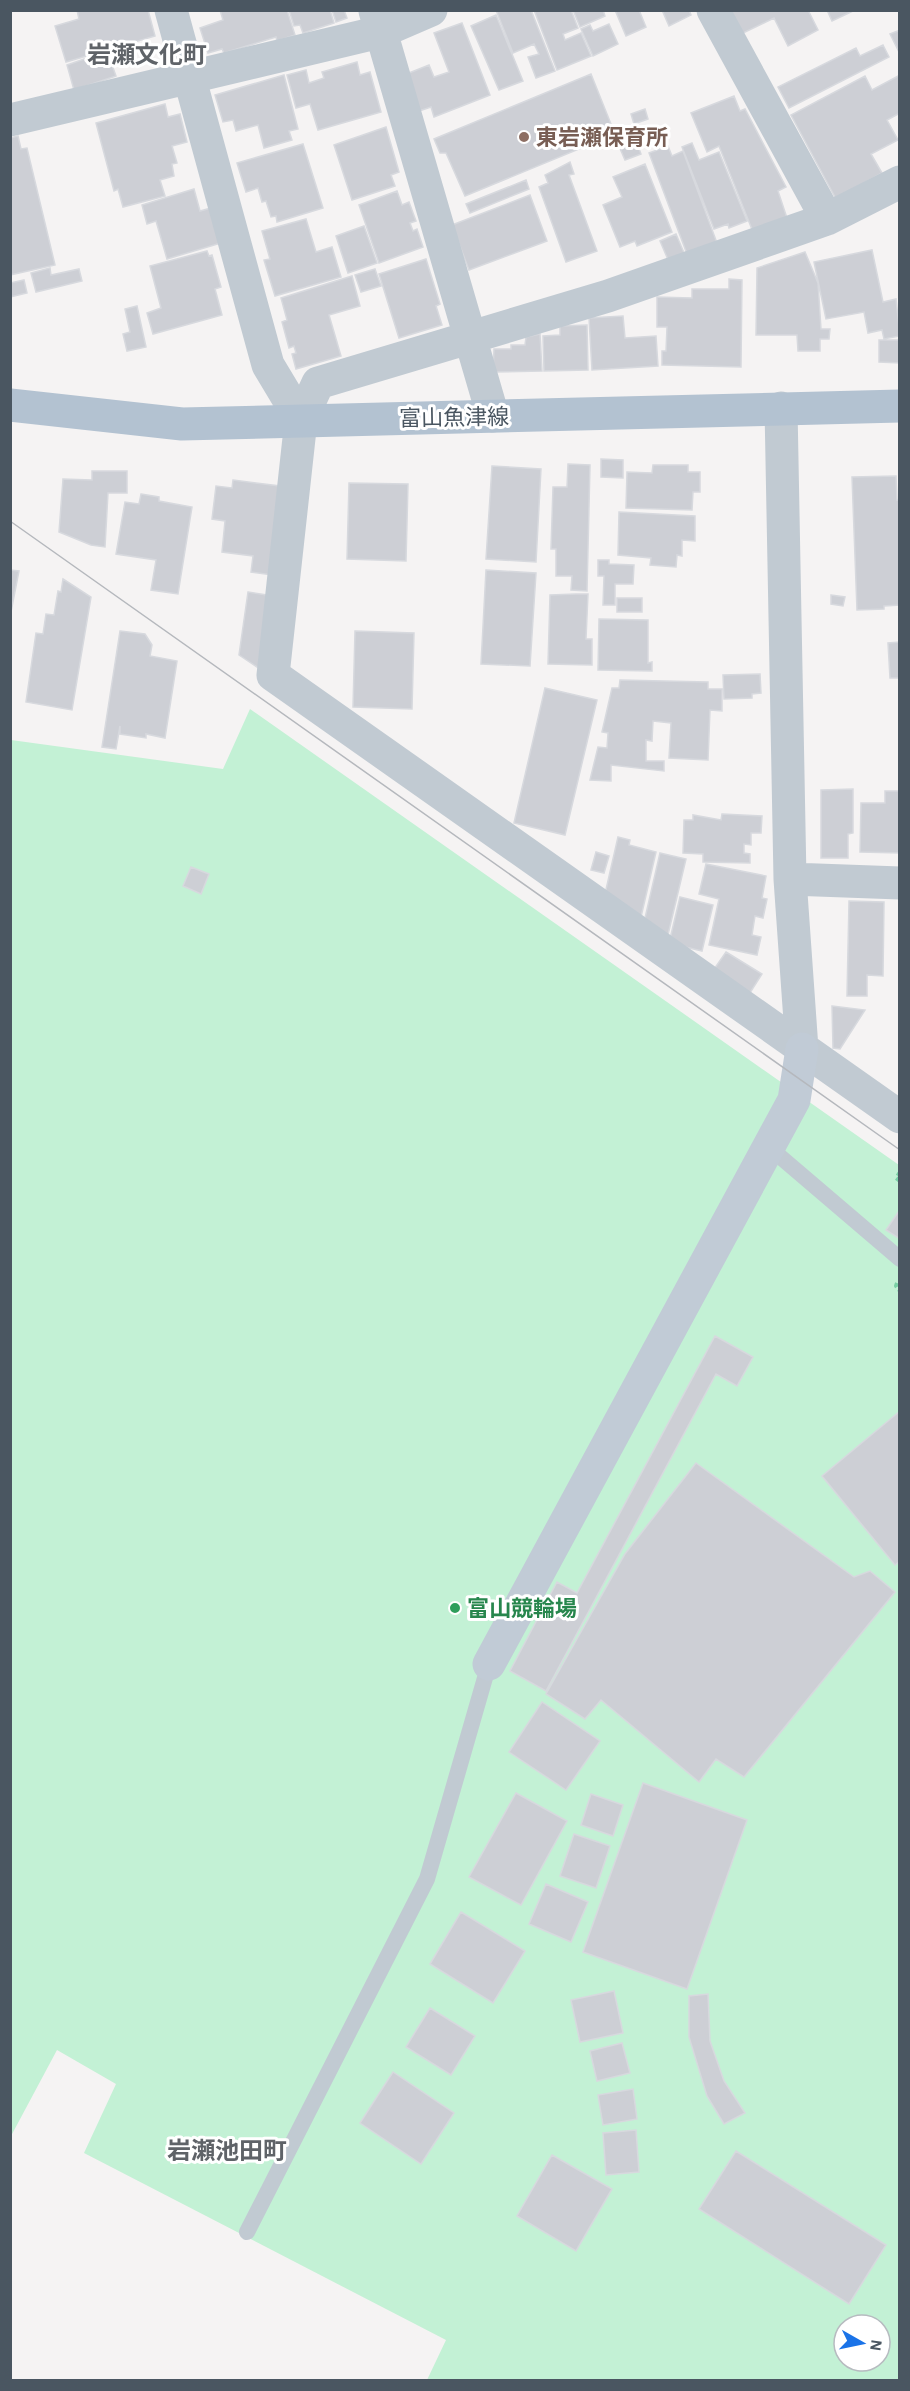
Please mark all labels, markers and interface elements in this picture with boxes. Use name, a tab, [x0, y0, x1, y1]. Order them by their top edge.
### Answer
district label: 岩瀬文化町	[87, 42, 207, 68]
place label: 東岩瀬保育所	[536, 126, 668, 149]
marker: 東岩瀬保育所	[517, 130, 531, 144]
street label: 富山魚津線	[399, 405, 509, 430]
place label: 富山競輪場	[467, 1597, 577, 1620]
marker: 富山競輪場	[448, 1601, 462, 1615]
district label: 岩瀬池田町	[167, 2138, 287, 2164]
north arrow	[832, 2313, 892, 2373]
text: N	[867, 2338, 885, 2352]

